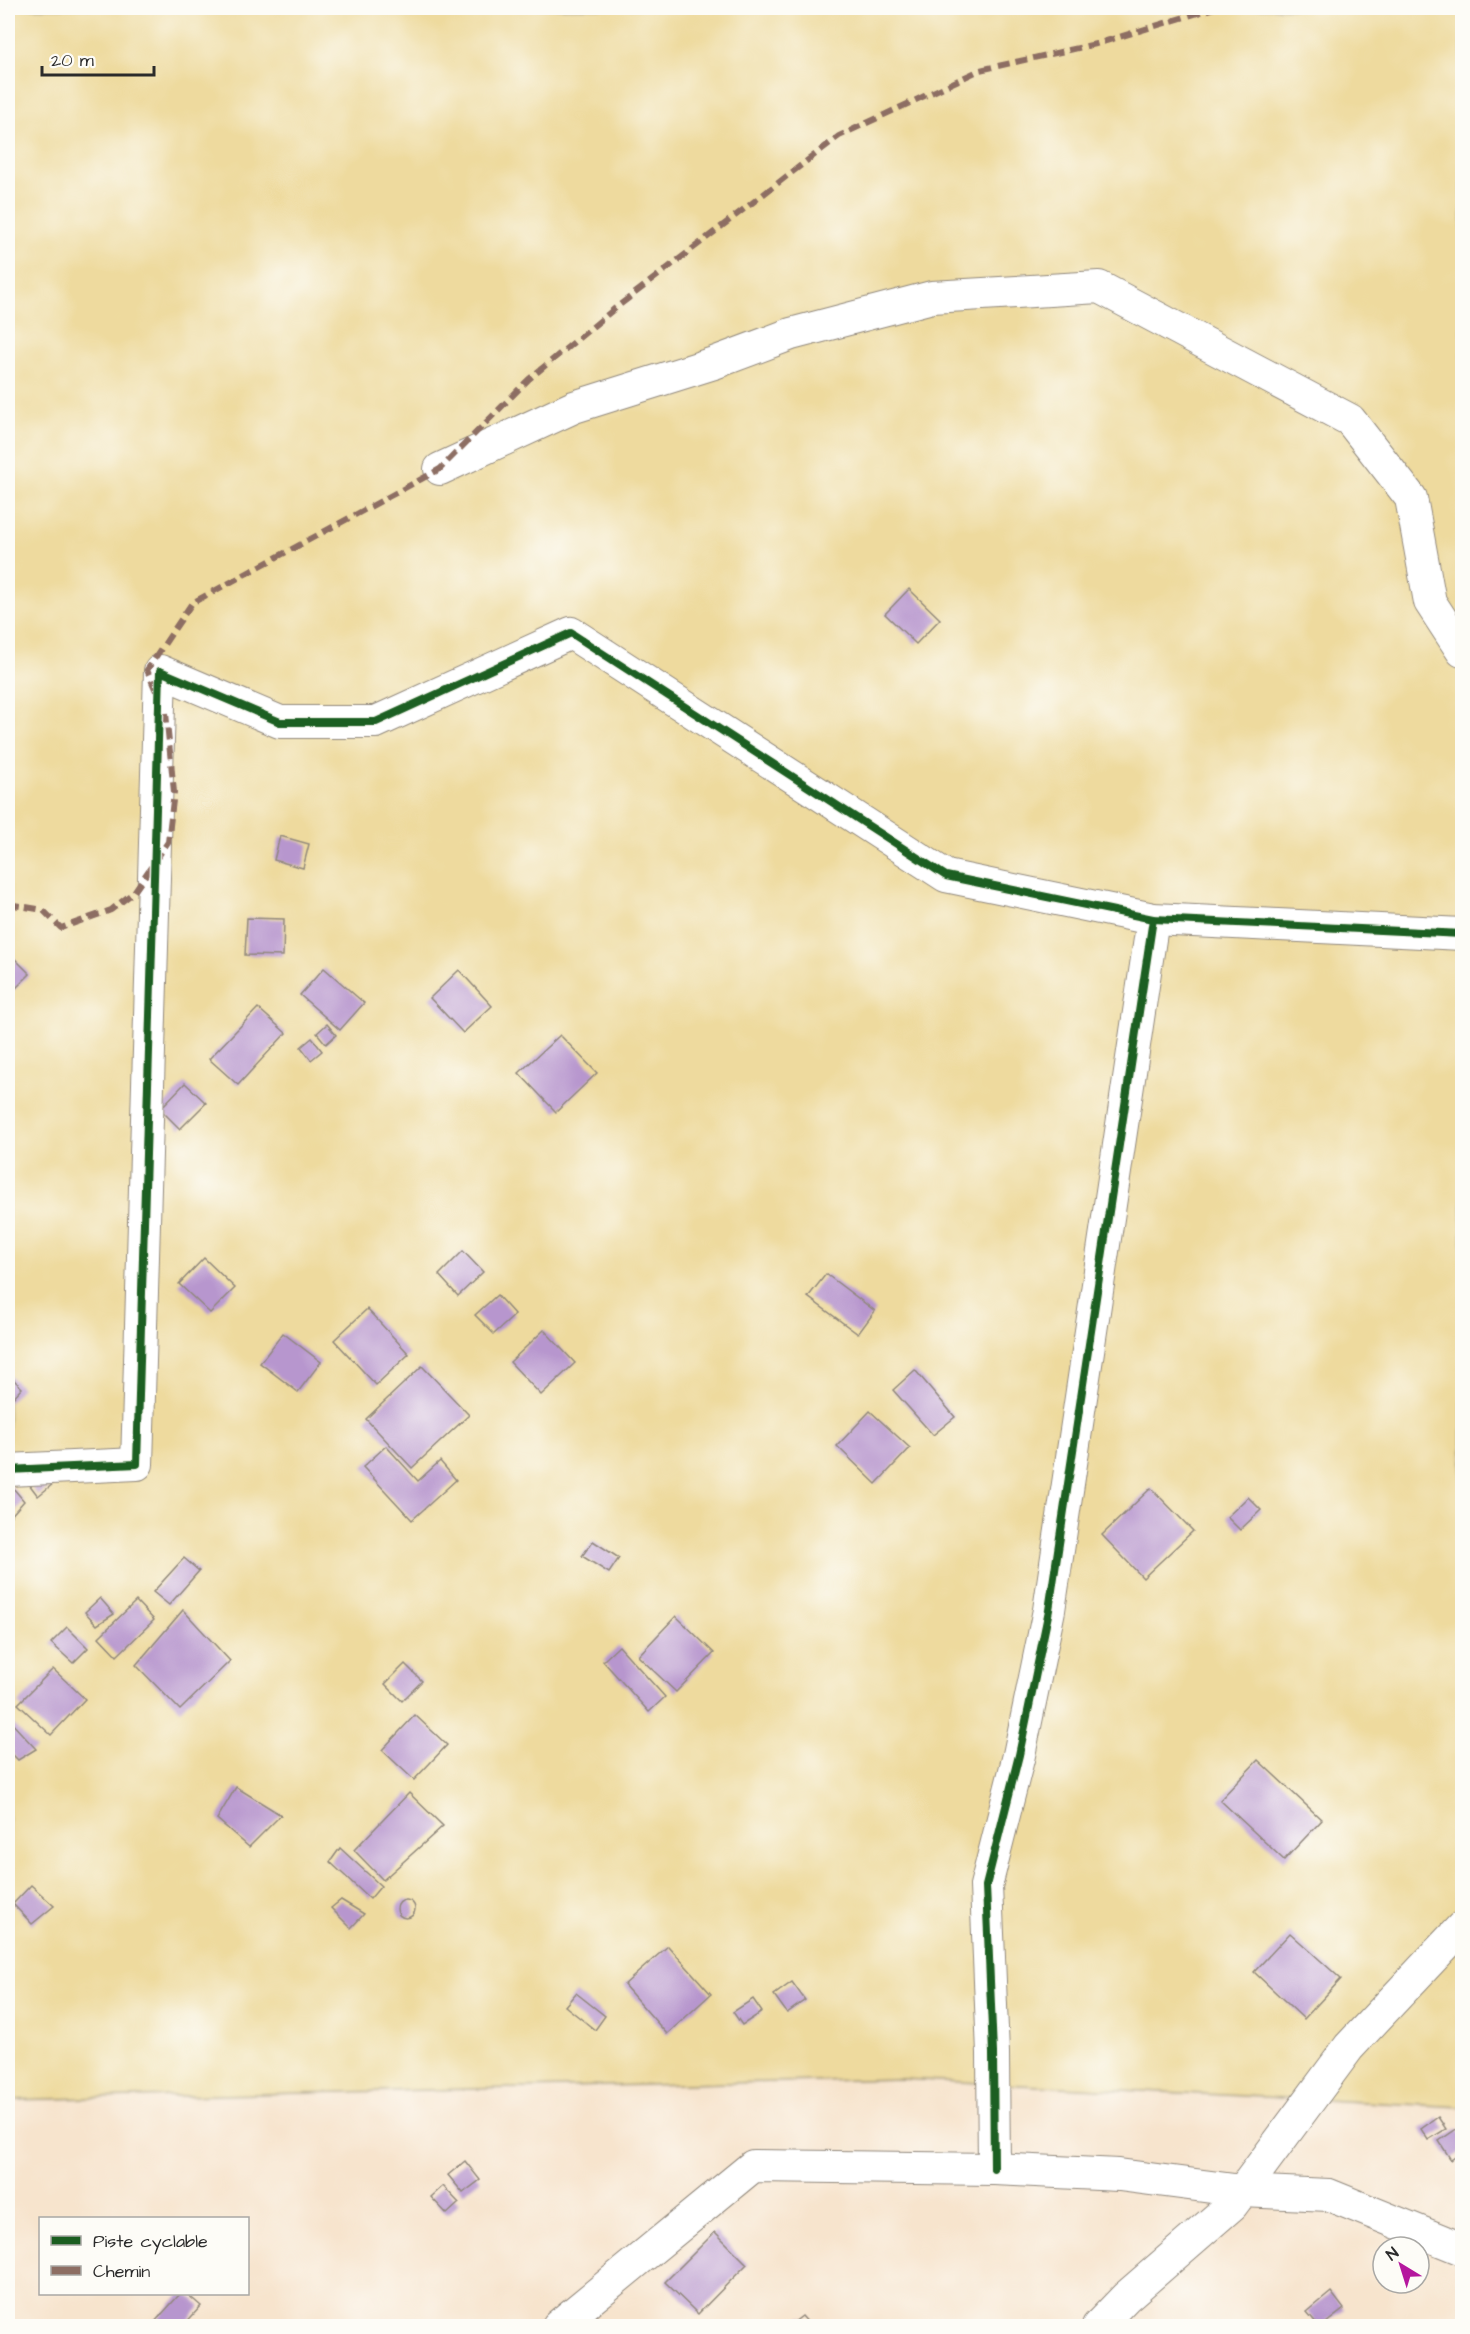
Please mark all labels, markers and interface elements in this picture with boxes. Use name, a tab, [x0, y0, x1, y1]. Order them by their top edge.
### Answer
scale bar	[42, 39, 154, 77]
text: 20 m	[51, 48, 94, 73]
legend	[39, 2217, 249, 2295]
text: Piste cyclable	[93, 2229, 208, 2255]
north arrow	[1371, 2235, 1431, 2295]
text: N	[1382, 2242, 1403, 2266]
text: Chemin	[93, 2259, 150, 2284]

